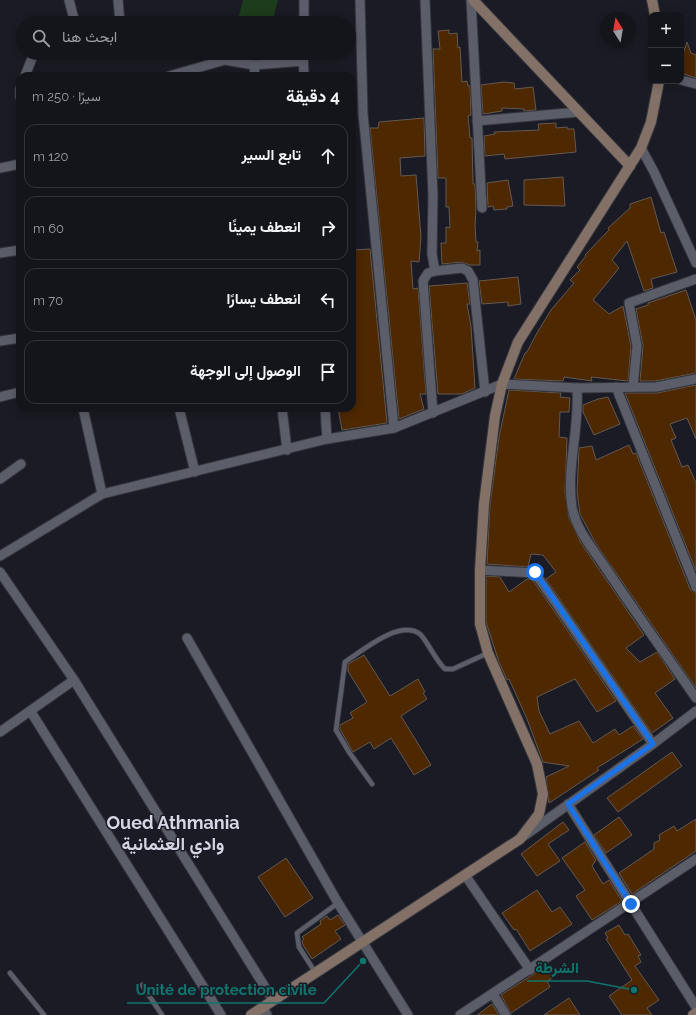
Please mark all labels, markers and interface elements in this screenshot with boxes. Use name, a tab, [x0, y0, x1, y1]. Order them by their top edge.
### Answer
north arrow	[600, 12, 636, 48]
map controls	[648, 12, 684, 84]
button: +	[648, 12, 684, 48]
search box	[16, 16, 356, 60]
icon: search	[30, 27, 52, 49]
text: ابحث هنا	[62, 28, 117, 46]
button: −	[648, 48, 684, 84]
text: 4 دقيقة	[286, 86, 340, 106]
text: سيرًا · 250 m	[32, 89, 101, 104]
icon: ahead	[317, 145, 339, 167]
text: تابع السير	[241, 146, 301, 164]
text: 120 m	[33, 149, 69, 164]
icon: right	[317, 217, 339, 239]
text: انعطف يمينًا	[228, 218, 301, 236]
text: 60 m	[33, 221, 64, 236]
icon: left	[317, 289, 339, 311]
text: انعطف يسارًا	[226, 290, 301, 308]
text: 70 m	[33, 293, 63, 308]
icon: arrive	[317, 361, 339, 383]
text: الوصول إلى الوجهة	[190, 362, 301, 380]
route start	[526, 563, 544, 581]
district label: Oued Athmania وادي العثمانية	[106, 812, 240, 859]
route end	[622, 895, 640, 913]
callout: الشرطة	[527, 954, 587, 981]
text: الشرطة	[535, 959, 579, 977]
callout: Unité de protection civile	[127, 976, 324, 1003]
text: Unité de protection civile	[135, 981, 317, 999]

